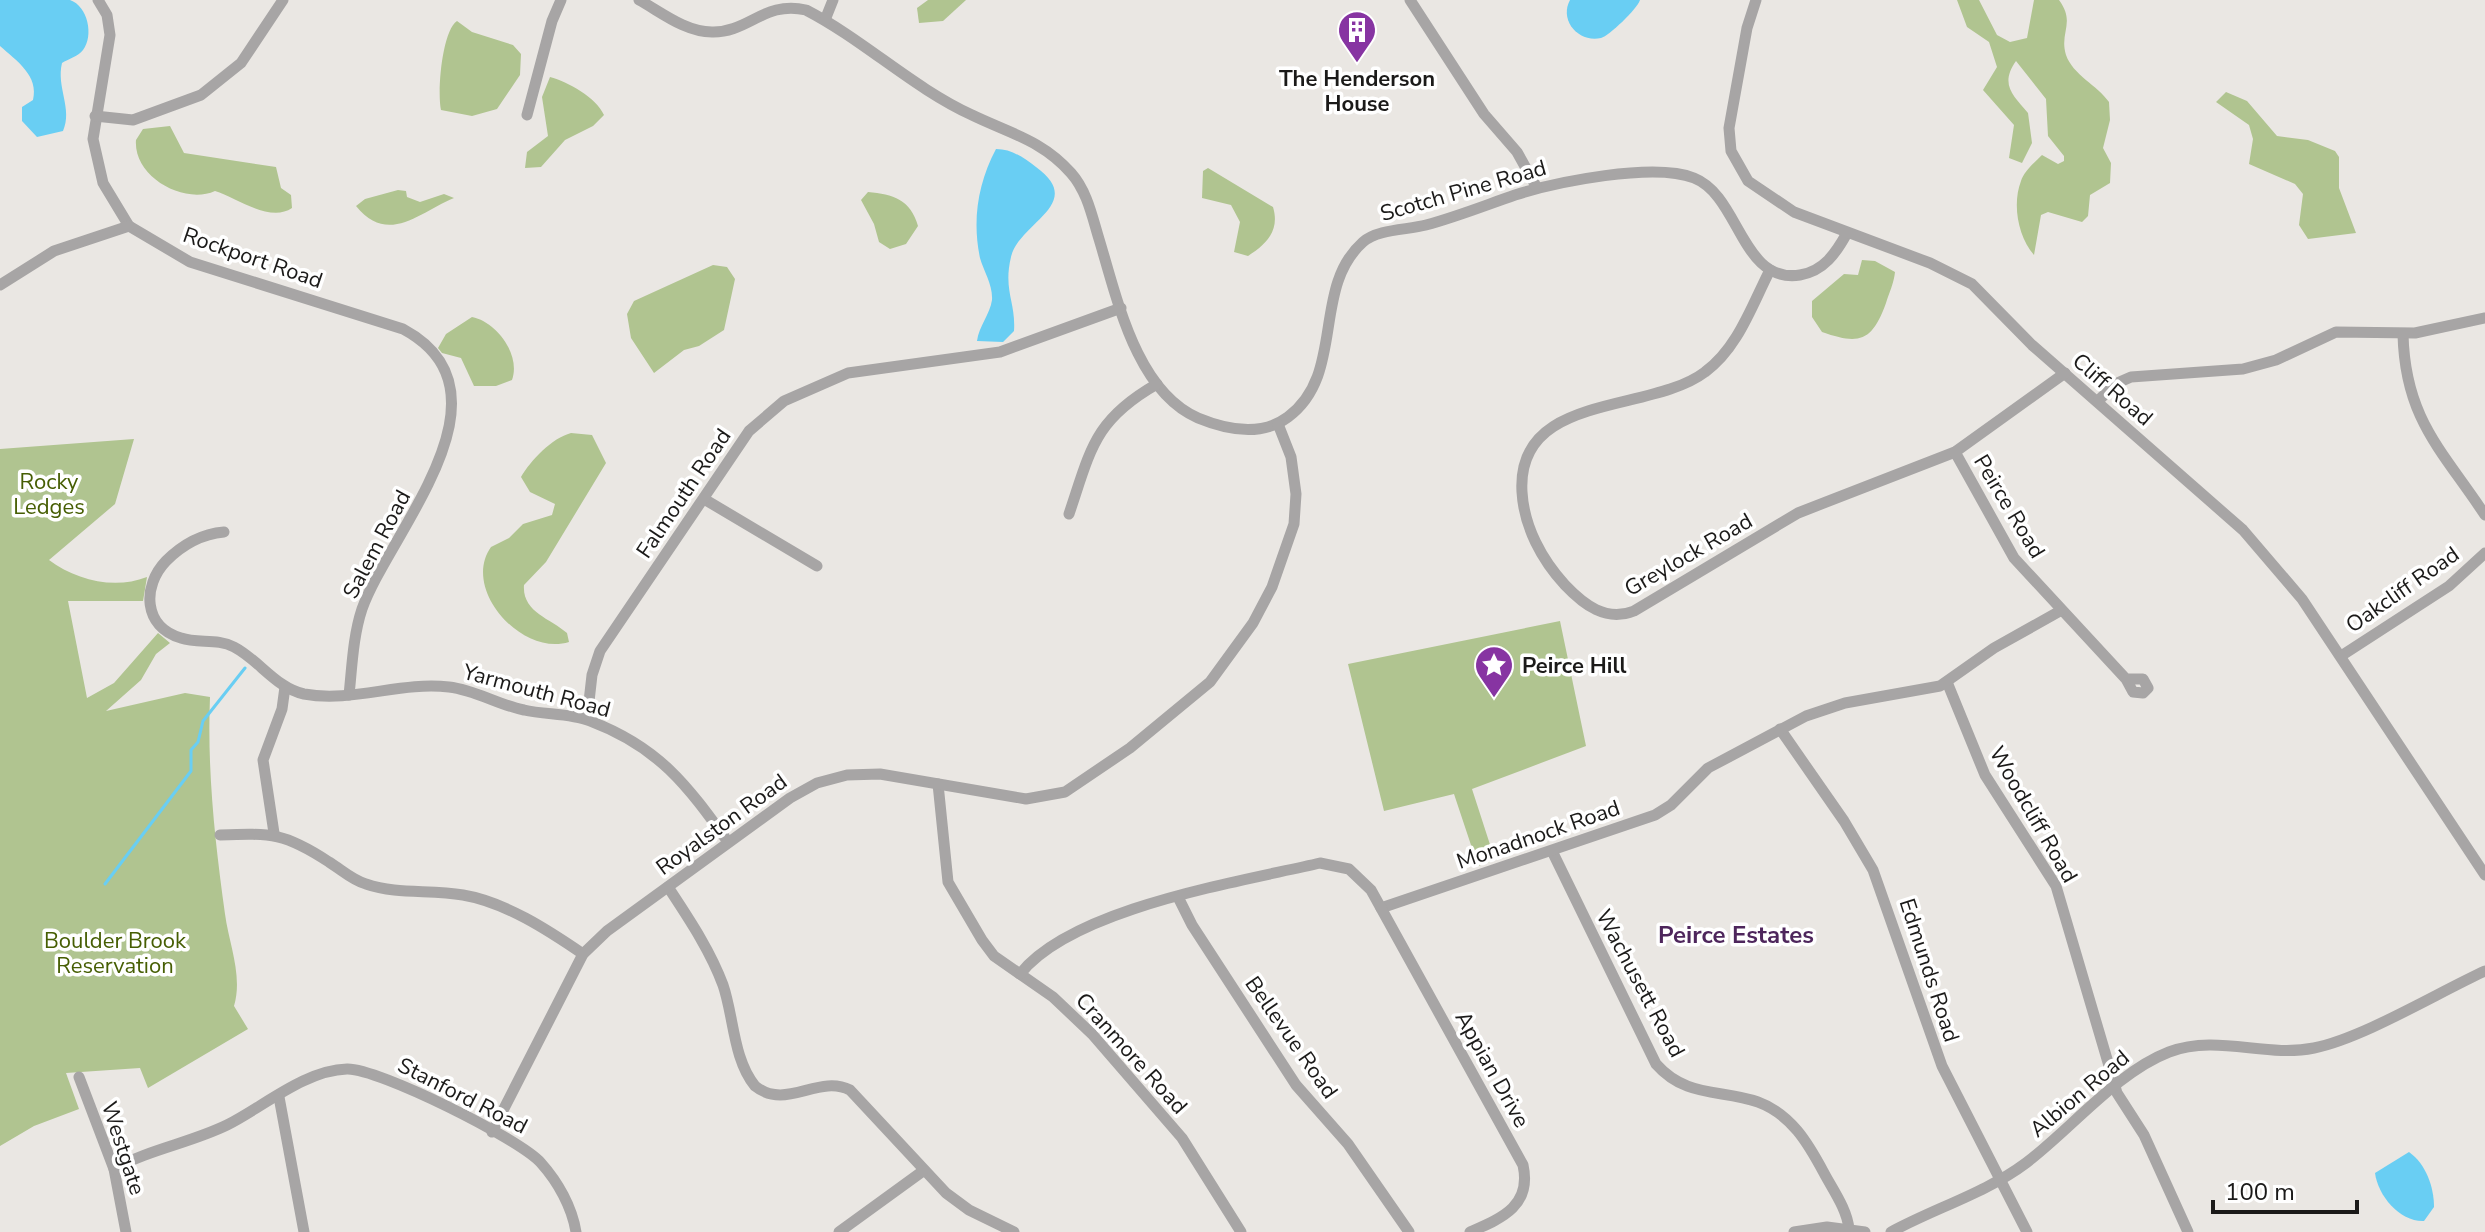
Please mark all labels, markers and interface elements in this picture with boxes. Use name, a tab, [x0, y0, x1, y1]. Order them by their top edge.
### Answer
building icon: The Henderson House	[1336, 9, 1378, 64]
place label: The Henderson House	[1279, 64, 1435, 119]
street label: Scotch Pine Road	[1377, 153, 1550, 229]
street label: Rockport Road	[179, 220, 327, 296]
street label: Cliff Road	[2066, 346, 2159, 433]
street label: Falmouth Road	[629, 423, 738, 564]
street label: Peirce Road	[1966, 449, 2052, 564]
park label: Rocky Ledges	[13, 467, 85, 522]
street label: Salem Road	[336, 485, 418, 604]
street label: Greylock Road	[1619, 506, 1758, 604]
street label: Oakcliff Road	[2340, 540, 2465, 640]
place icon: Peirce Hill	[1473, 644, 1515, 699]
place label: Peirce Hill	[1522, 651, 1626, 681]
street label: Yarmouth Road	[459, 657, 614, 725]
street label: Woodcliff Road	[1982, 741, 2084, 888]
street label: Royalston Road	[650, 767, 793, 883]
street label: Monadnock Road	[1453, 793, 1624, 877]
street label: Edmunds Road	[1892, 895, 1966, 1046]
street label: Wachusett Road	[1588, 904, 1692, 1063]
district label: Peirce Estates	[1658, 919, 1814, 951]
park label: Boulder Brook Reservation	[44, 926, 187, 981]
street label: Bellevue Road	[1238, 970, 1345, 1105]
street label: Cranmore Road	[1069, 986, 1194, 1121]
street label: Appian Drive	[1448, 1006, 1536, 1133]
street label: Albion Road	[2023, 1043, 2136, 1144]
street label: Stanford Road	[392, 1050, 533, 1141]
street label: Westgate	[94, 1098, 152, 1199]
scale bar	[2213, 1164, 2357, 1214]
text: 100 m	[2225, 1176, 2295, 1208]

